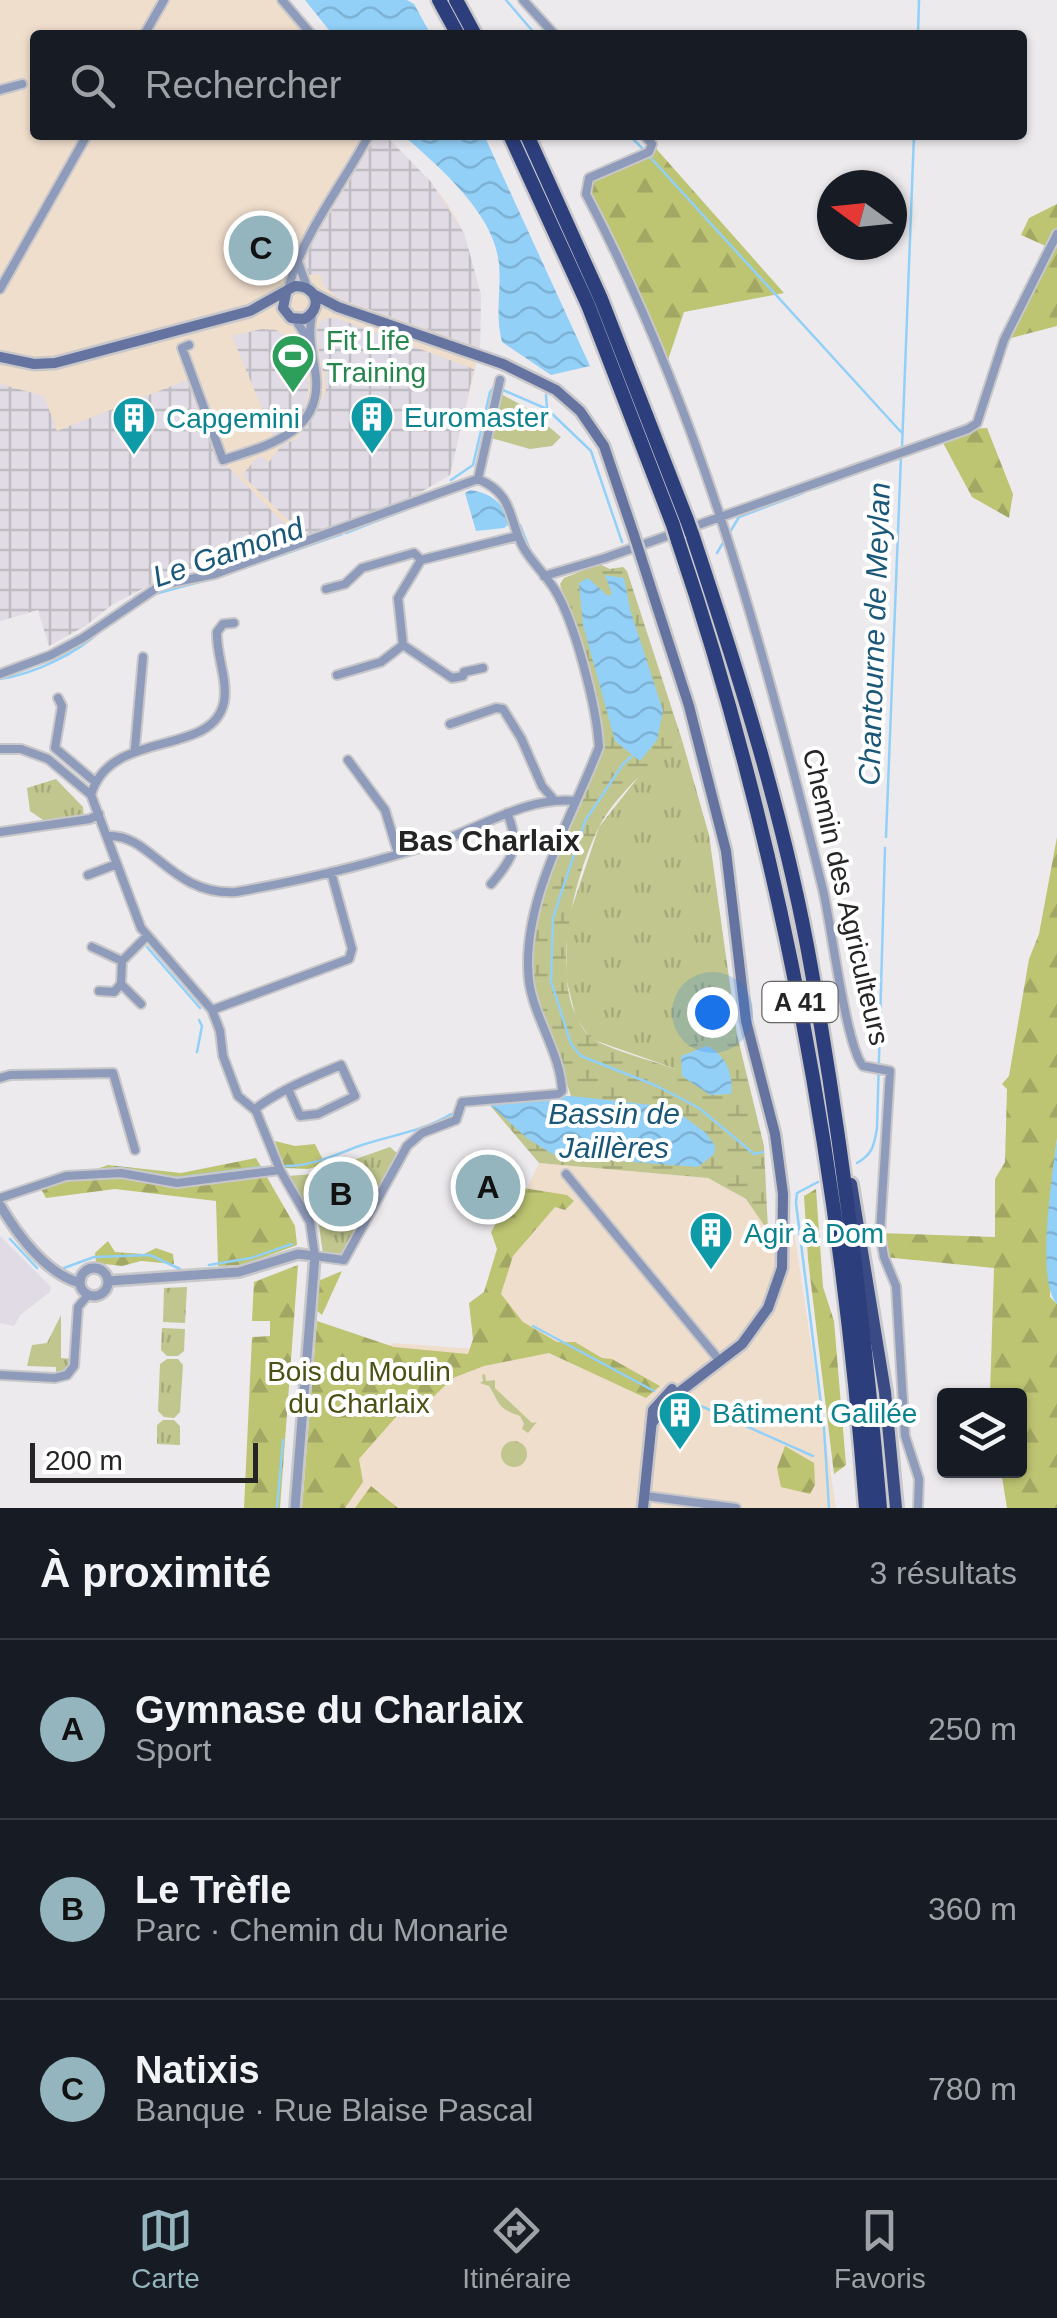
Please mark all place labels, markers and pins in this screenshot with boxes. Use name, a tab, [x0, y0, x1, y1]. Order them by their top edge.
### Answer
pin: C	[228, 210, 294, 286]
place label: Fit Life Training	[326, 325, 426, 388]
sports icon: Fit Life Training	[270, 333, 316, 394]
building icon: Euromaster	[349, 394, 395, 455]
building icon: Capgemini	[111, 395, 157, 456]
place label: Euromaster	[404, 402, 549, 433]
place label: Capgemini	[166, 403, 300, 434]
pin: A	[456, 1150, 520, 1224]
pin: B	[308, 1156, 374, 1232]
building icon: Agir à Dom	[688, 1210, 734, 1271]
place label: Agir à Dom	[744, 1218, 884, 1249]
building icon: Bâtiment Galilée	[657, 1390, 703, 1451]
place label: Bâtiment Galilée	[712, 1398, 917, 1429]

